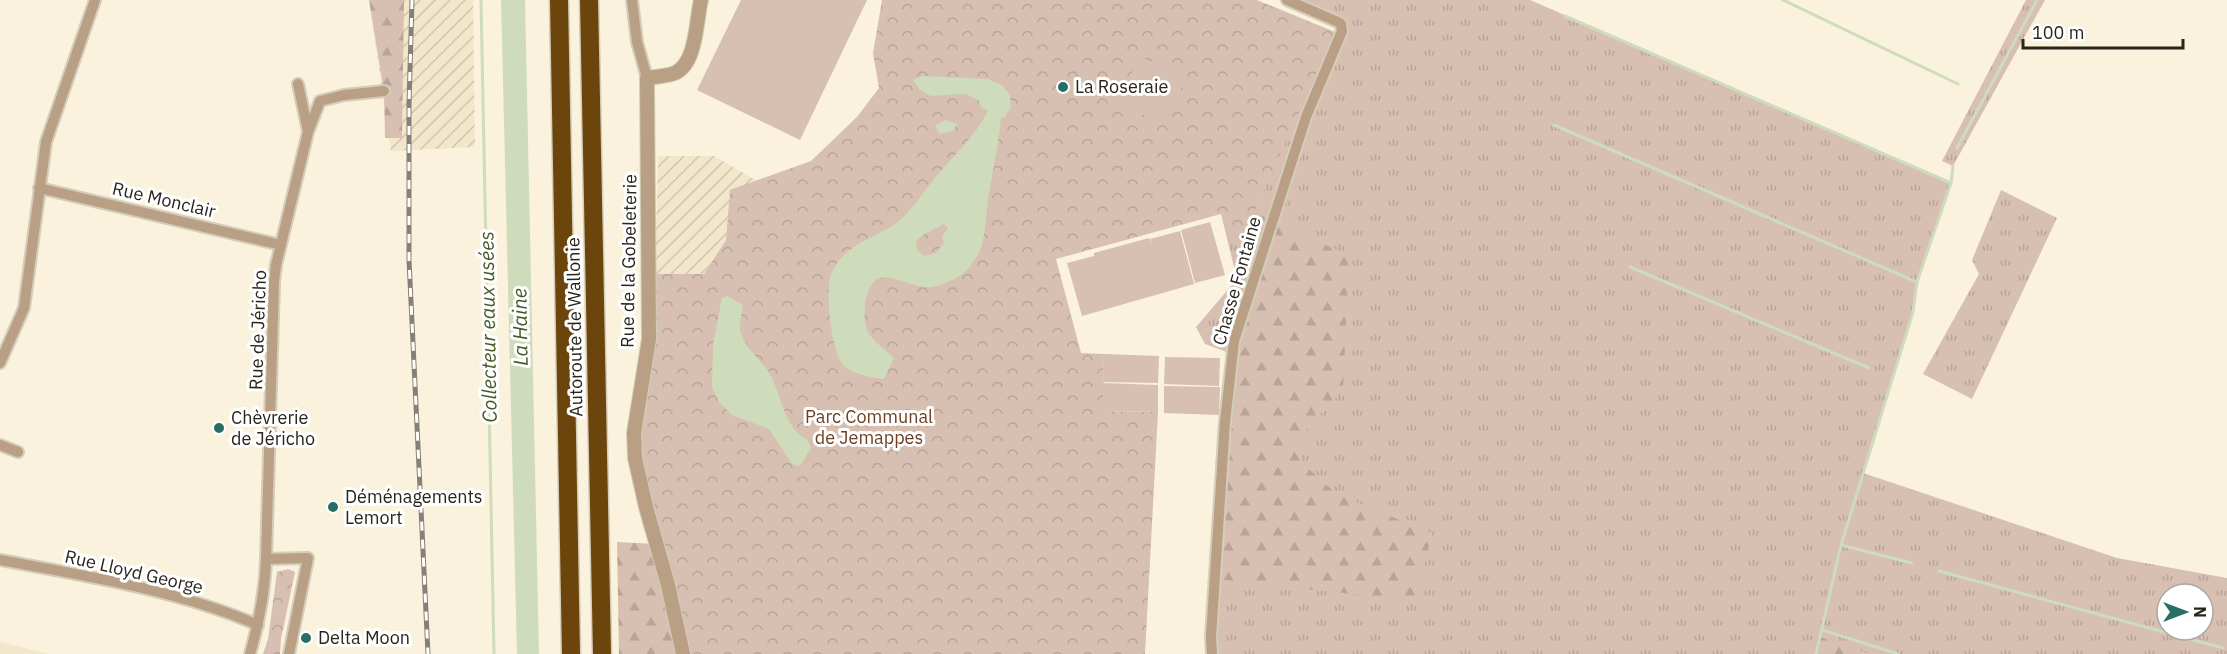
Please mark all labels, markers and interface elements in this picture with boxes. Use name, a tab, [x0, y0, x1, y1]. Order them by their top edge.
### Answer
scale bar	[2023, 12, 2184, 50]
text: 100 m	[2032, 21, 2084, 44]
place label: La Roseraie	[1075, 75, 1168, 98]
marker: La Roseraie	[1056, 80, 1070, 94]
street label: Rue de la Gobeleterie	[615, 174, 642, 348]
street label: Rue Monclair	[110, 176, 218, 223]
street label: Chasse Fontaine	[1207, 214, 1266, 348]
water label: Collecteur eaux usées	[472, 231, 503, 423]
street label: Autoroute de Wallonie	[561, 237, 588, 417]
street label: Rue de Jéricho	[244, 270, 271, 390]
water label: La Haine	[505, 288, 534, 366]
park label: Parc Communal de Jemappes	[805, 405, 933, 449]
place label: Chèvrerie de Jéricho	[231, 406, 315, 450]
marker: Chèvrerie de Jéricho	[212, 421, 226, 435]
place label: Déménagements Lemort	[345, 485, 483, 529]
marker: Déménagements Lemort	[326, 500, 340, 514]
street label: Rue Lloyd George	[63, 544, 206, 599]
north arrow	[2155, 582, 2215, 642]
text: N	[2190, 606, 2210, 618]
place label: Delta Moon	[318, 626, 410, 649]
marker: Delta Moon	[299, 631, 313, 645]

